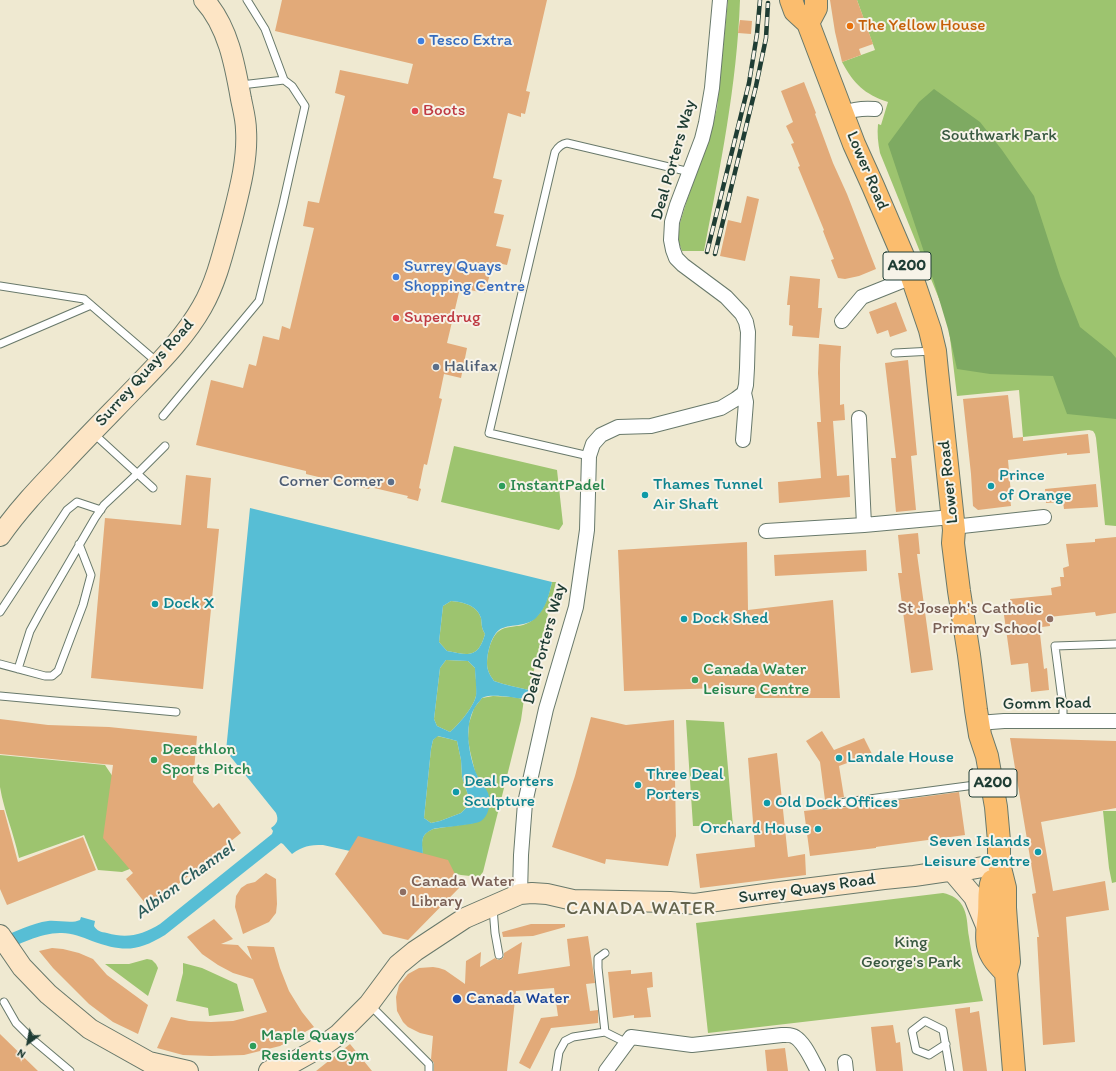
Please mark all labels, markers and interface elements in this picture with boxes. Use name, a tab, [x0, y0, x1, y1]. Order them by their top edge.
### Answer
place label: The Yellow House	[858, 16, 986, 36]
marker: The Yellow House	[845, 21, 855, 31]
place label: Tesco Extra	[429, 31, 512, 51]
marker: Tesco Extra	[416, 36, 426, 46]
street label: Deal Porters Way	[647, 98, 701, 222]
place label: Boots	[423, 101, 465, 121]
marker: Boots	[410, 106, 420, 116]
park label: Southwark Park	[941, 126, 1057, 146]
street label: Lower Road	[841, 128, 893, 214]
road number: A200	[883, 252, 931, 280]
place label: Surrey Quays Shopping Centre	[404, 257, 525, 297]
marker: Surrey Quays Shopping Centre	[391, 272, 401, 282]
place label: Superdrug	[404, 308, 481, 328]
marker: Superdrug	[391, 313, 401, 323]
street label: Surrey Quays Road	[91, 315, 199, 431]
place label: Halifax	[444, 357, 497, 377]
marker: Halifax	[431, 362, 441, 372]
street label: Lower Road	[934, 439, 964, 525]
place label: Prince of Orange	[999, 466, 1072, 506]
place label: Corner Corner	[279, 472, 383, 492]
place label: Thames Tunnel Air Shaft	[653, 475, 763, 515]
place label: InstantPadel	[510, 476, 605, 496]
marker: Corner Corner	[386, 477, 396, 487]
marker: InstantPadel	[497, 481, 507, 491]
marker: Prince of Orange	[986, 481, 996, 491]
marker: Thames Tunnel Air Shaft	[640, 490, 650, 500]
street label: Deal Porters Way	[519, 581, 571, 707]
place label: Dock X	[163, 594, 214, 614]
marker: Dock X	[150, 599, 160, 609]
place label: St Joseph's Catholic Primary School	[897, 599, 1042, 639]
place label: Dock Shed	[692, 609, 768, 629]
marker: Dock Shed	[679, 614, 689, 624]
marker: St Joseph's Catholic Primary School	[1045, 614, 1055, 624]
place label: Canada Water Leisure Centre	[703, 660, 809, 700]
marker: Canada Water Leisure Centre	[690, 675, 700, 685]
street label: Gomm Road	[1002, 693, 1092, 715]
place label: Decathlon Sports Pitch	[162, 740, 251, 780]
place label: Landale House	[847, 748, 954, 768]
marker: Landale House	[834, 753, 844, 763]
marker: Decathlon Sports Pitch	[149, 755, 159, 765]
place label: Three Deal Porters	[646, 765, 724, 805]
road number: A200	[969, 769, 1017, 797]
place label: Deal Porters Sculpture	[464, 772, 554, 812]
marker: Three Deal Porters	[633, 780, 643, 790]
marker: Deal Porters Sculpture	[451, 787, 461, 797]
place label: Old Dock Offices	[775, 793, 898, 813]
marker: Old Dock Offices	[762, 798, 772, 808]
place label: Orchard House	[700, 819, 810, 839]
marker: Orchard House	[813, 824, 823, 834]
place label: Seven Islands Leisure Centre	[924, 832, 1030, 872]
water label: Albion Channel	[131, 838, 239, 924]
marker: Seven Islands Leisure Centre	[1033, 847, 1043, 857]
street label: Surrey Quays Road	[737, 869, 877, 909]
place label: Canada Water Library	[411, 872, 514, 912]
marker: Canada Water Library	[398, 887, 408, 897]
district label: CANADA WATER	[565, 898, 717, 920]
park label: King George's Park	[861, 933, 961, 973]
place label: Canada Water	[466, 989, 569, 1009]
marker: Canada Water	[451, 993, 463, 1005]
north arrow	[8, 1023, 48, 1063]
place label: Maple Quays Residents Gym	[261, 1026, 369, 1066]
marker: Maple Quays Residents Gym	[248, 1041, 258, 1051]
text: N	[15, 1046, 28, 1061]

